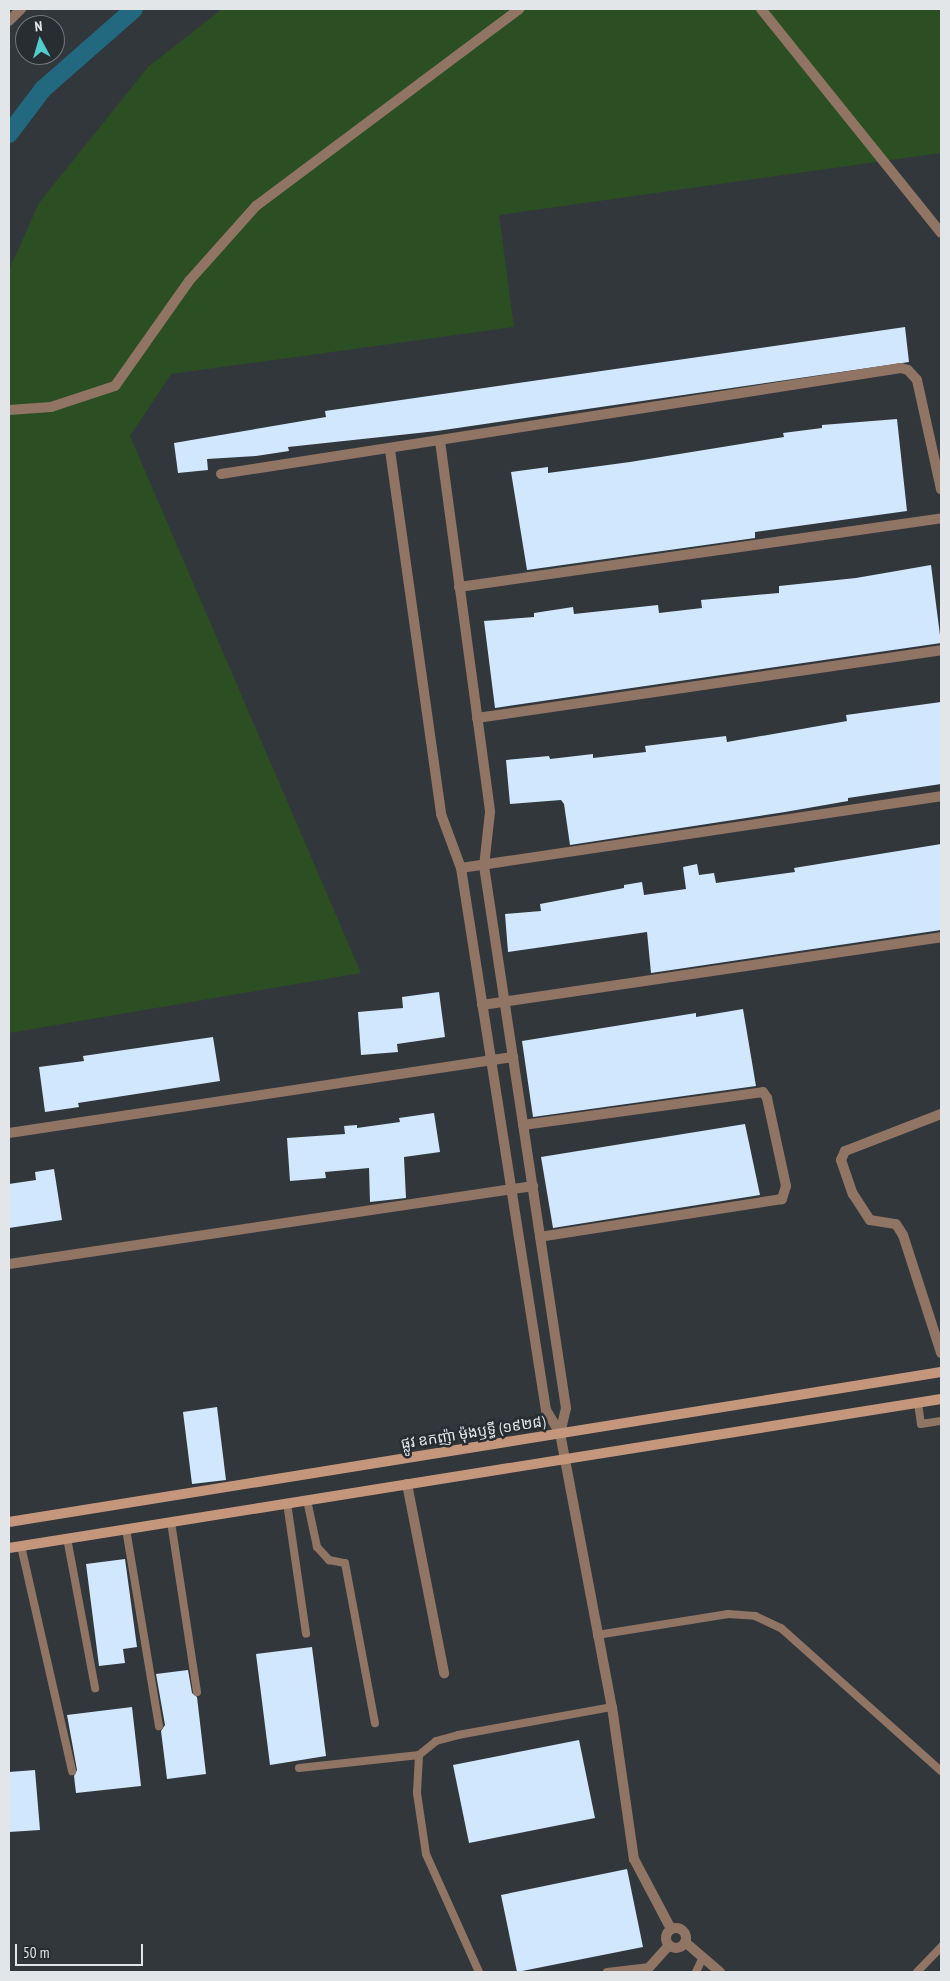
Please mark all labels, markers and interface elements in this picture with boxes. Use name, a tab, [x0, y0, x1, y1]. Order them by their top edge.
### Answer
north arrow	[15, 15, 65, 65]
text: N	[34, 17, 43, 35]
street label: ផ្លូវ ឧកញ៉ា ម៉ុងឫទ្ធី (១៩២៨)	[399, 1412, 547, 1452]
scale bar	[18, 1934, 145, 1966]
text: 50 m	[23, 1943, 49, 1962]

